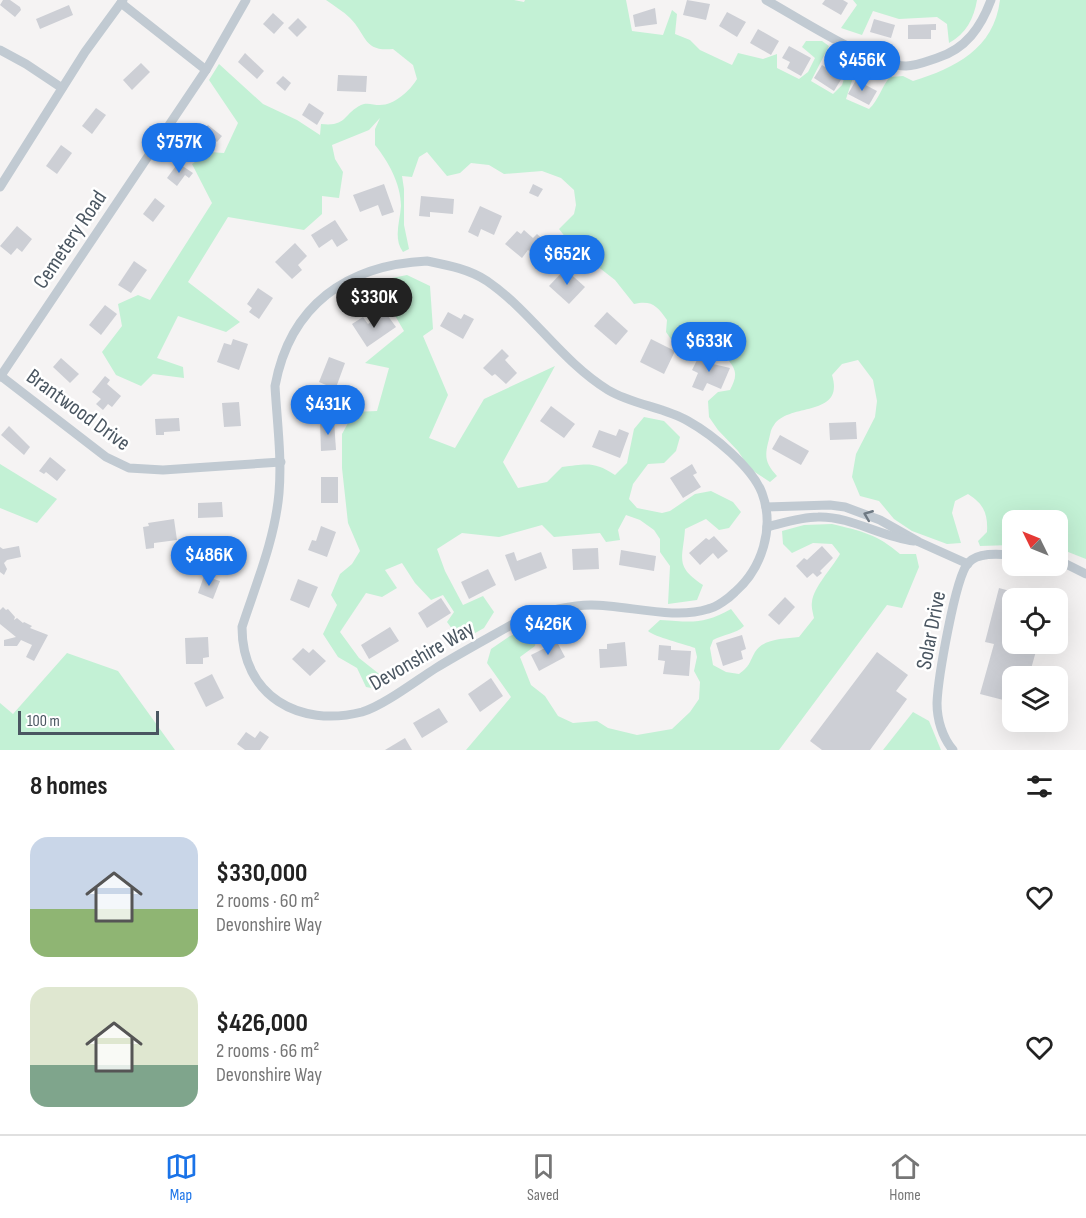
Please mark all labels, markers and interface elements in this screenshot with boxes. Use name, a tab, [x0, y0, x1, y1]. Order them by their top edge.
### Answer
pin: $456K	[820, 41, 904, 92]
text: $456K	[838, 48, 886, 72]
pin: $757K	[137, 123, 221, 174]
text: $757K	[156, 130, 202, 154]
street label: Cemetery Road	[28, 186, 113, 294]
pin: $652K	[525, 235, 609, 286]
text: $652K	[543, 242, 591, 266]
pin: $330K	[332, 278, 416, 329]
text: $330K	[350, 285, 398, 309]
pin: $633K	[667, 322, 751, 373]
text: $633K	[685, 329, 733, 353]
street label: Brantwood Drive	[21, 363, 135, 457]
pin: $431K	[286, 385, 370, 436]
text: $431K	[305, 392, 351, 416]
one-way arrow	[863, 510, 874, 522]
north arrow	[1002, 510, 1068, 576]
map controls	[1002, 510, 1068, 732]
pin: $486K	[167, 536, 251, 587]
text: $486K	[185, 543, 233, 567]
button: locate	[1002, 588, 1068, 654]
street label: Solar Drive	[911, 589, 952, 672]
pin: $426K	[506, 605, 590, 656]
text: $426K	[524, 612, 572, 636]
street label: Devonshire Way	[364, 615, 479, 697]
button: layers	[1002, 666, 1068, 732]
scale bar	[18, 708, 159, 736]
text: 100 m	[27, 712, 60, 731]
icon: filters	[1023, 770, 1056, 803]
text: 8 homes	[30, 771, 108, 802]
text: $330,000	[216, 858, 307, 889]
icon: home	[78, 861, 150, 933]
icon: heart	[1023, 881, 1056, 914]
text: 2 rooms · 60 m²	[216, 889, 320, 913]
text: Devonshire Way	[216, 913, 322, 937]
text: $426,000	[216, 1008, 308, 1039]
icon: home	[78, 1011, 150, 1083]
icon: heart	[1023, 1031, 1056, 1064]
text: 2 rooms · 66 m²	[216, 1039, 320, 1063]
text: Devonshire Way	[216, 1063, 322, 1087]
tab: Map	[165, 1150, 198, 1205]
tab: Saved	[527, 1150, 560, 1205]
tab: Home	[889, 1150, 922, 1205]

